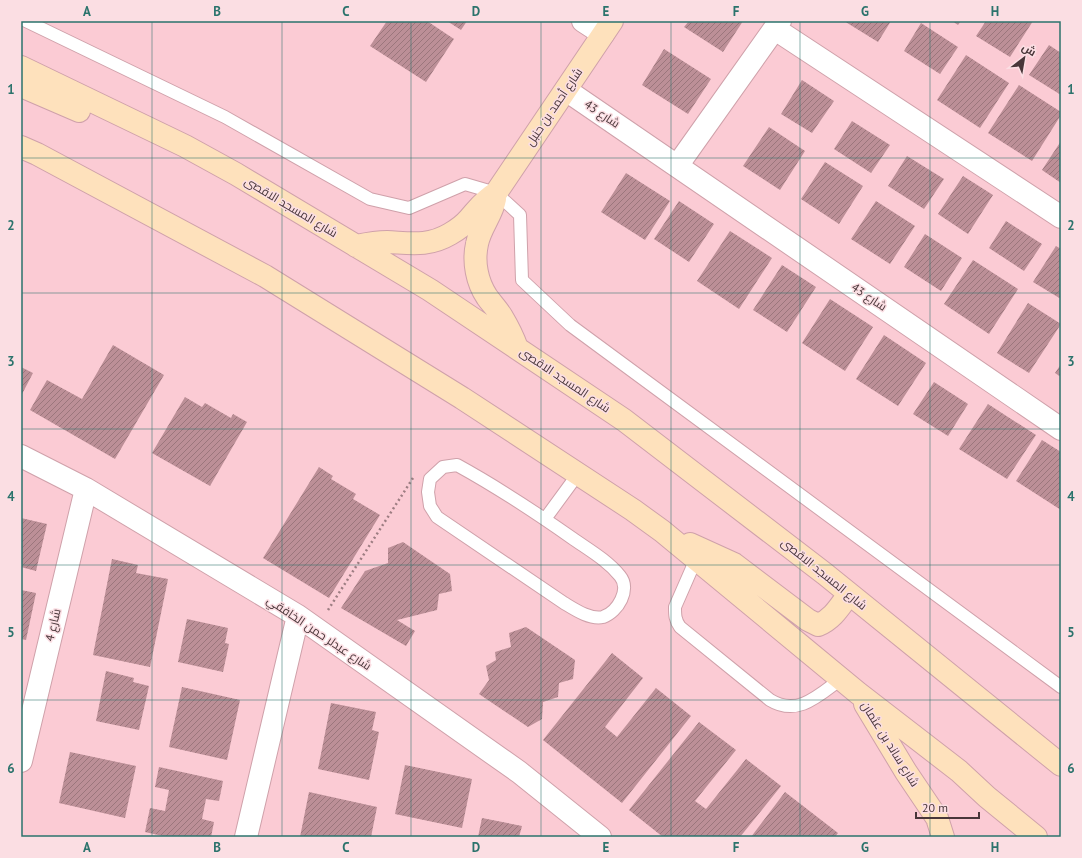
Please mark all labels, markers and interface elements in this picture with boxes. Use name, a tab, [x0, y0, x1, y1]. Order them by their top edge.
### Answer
text: A	[83, 3, 91, 20]
text: B	[213, 3, 221, 20]
text: C	[342, 3, 350, 20]
text: D	[472, 3, 480, 20]
text: E	[603, 3, 610, 20]
text: F	[733, 3, 740, 20]
text: G	[861, 3, 869, 20]
text: H	[991, 3, 999, 20]
north arrow	[1004, 38, 1044, 78]
text: ش	[1019, 40, 1039, 59]
street label: شارع أحمد بن حنبل	[522, 65, 586, 149]
text: 1	[7, 81, 15, 98]
text: 1	[1067, 81, 1075, 98]
street label: شارع 43	[581, 96, 623, 132]
street label: شارع المسجد الاقصى	[241, 173, 341, 241]
text: 2	[7, 217, 15, 234]
text: 2	[1067, 217, 1075, 234]
street label: شارع 43	[848, 279, 890, 315]
street label: شارع المسجد الاقصى	[517, 344, 613, 416]
text: 3	[7, 353, 15, 370]
text: 3	[1067, 353, 1075, 370]
text: 4	[7, 488, 15, 505]
text: 4	[1067, 488, 1075, 505]
street label: شارع المسجد الاقصى	[778, 534, 870, 614]
street label: شارع عبدلر حمن الخافقي	[262, 592, 374, 676]
street label: شارع 4	[41, 607, 65, 643]
text: 5	[7, 624, 15, 641]
text: 5	[1067, 624, 1075, 641]
street label: شارع ساند بن عثمان	[857, 698, 923, 790]
text: 6	[7, 760, 15, 777]
text: 6	[1067, 760, 1075, 777]
scale bar	[916, 794, 979, 820]
text: 20 m	[922, 800, 948, 815]
text: A	[83, 839, 91, 856]
text: B	[213, 839, 221, 856]
text: C	[342, 839, 350, 856]
text: D	[472, 839, 480, 856]
text: E	[603, 839, 610, 856]
text: F	[733, 839, 740, 856]
text: G	[861, 839, 869, 856]
text: H	[991, 839, 999, 856]

